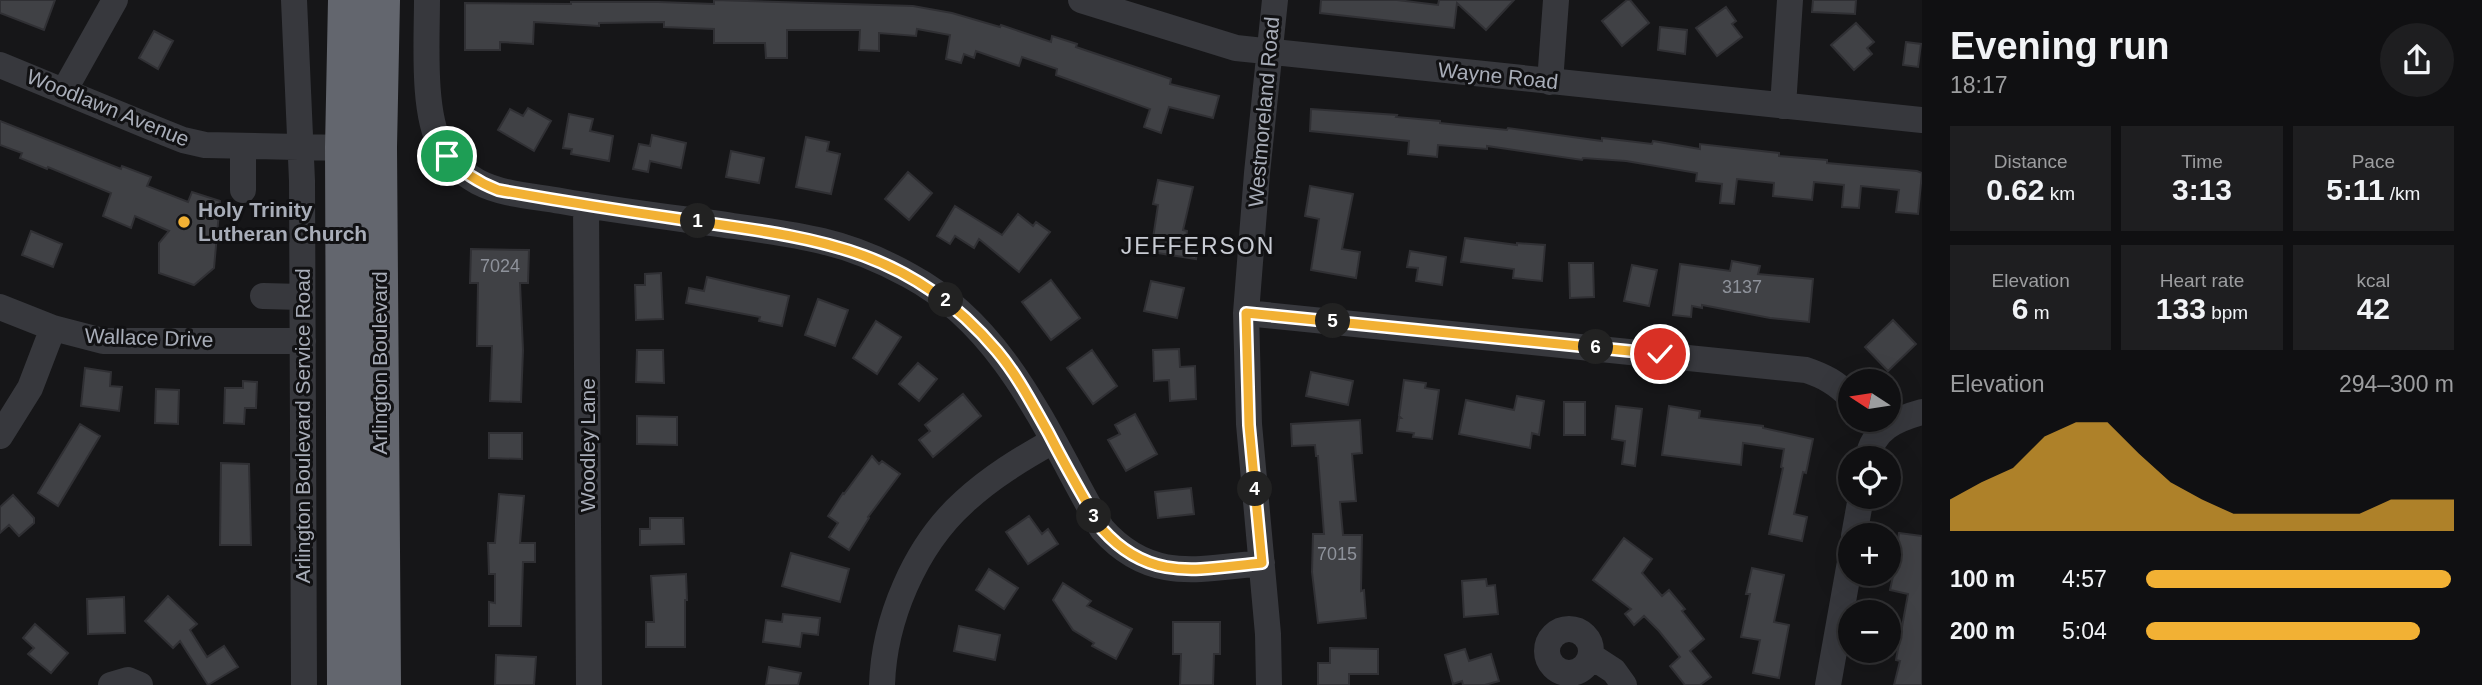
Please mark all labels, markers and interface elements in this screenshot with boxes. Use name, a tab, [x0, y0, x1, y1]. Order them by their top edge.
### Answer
street label: Westmoreland Road	[1244, 16, 1283, 208]
button: share	[2380, 23, 2454, 97]
text: Evening run	[1950, 25, 2170, 67]
street label: Wayne Road	[1437, 58, 1559, 93]
street label: Woodlawn Avenue	[24, 64, 193, 151]
text: 18:17	[1950, 72, 2008, 98]
pin	[417, 126, 477, 186]
icon: arrive	[428, 137, 466, 175]
text: Distance	[1994, 151, 2068, 172]
text: Time	[2181, 151, 2223, 172]
text: Pace	[2352, 151, 2395, 172]
text: 0.62	[1986, 173, 2045, 206]
text: 3:13	[2172, 173, 2232, 206]
text: 5:11	[2326, 173, 2385, 206]
text: km	[2045, 183, 2075, 204]
text: /km	[2385, 183, 2420, 204]
place label: Holy Trinity Lutheran Church	[198, 198, 367, 245]
pin: 1	[680, 204, 716, 238]
text: 1	[692, 210, 703, 231]
marker: Holy Trinity Lutheran Church	[176, 214, 192, 230]
district label: JEFFERSON	[1121, 233, 1275, 259]
house number: 7024	[480, 256, 520, 276]
street label: Arlington Boulevard Service Road	[291, 268, 314, 584]
text: Elevation	[1992, 270, 2070, 291]
text: Heart rate	[2160, 270, 2244, 291]
text: kcal	[2356, 270, 2390, 291]
street label: Arlington Boulevard	[368, 271, 391, 455]
house number: 3137	[1722, 277, 1762, 297]
pin: 2	[928, 282, 964, 318]
text: 2	[940, 289, 951, 310]
text: 6	[2012, 292, 2028, 325]
text: 133	[2156, 292, 2206, 325]
text: 42	[2357, 292, 2390, 325]
text: m	[2028, 302, 2050, 323]
text: bpm	[2206, 302, 2248, 323]
pin: 5	[1316, 304, 1350, 338]
text: 5	[1327, 310, 1338, 331]
street label: Wallace Drive	[84, 324, 214, 351]
pin	[1630, 324, 1690, 384]
pin: 6	[1578, 330, 1614, 364]
icon: check	[1641, 335, 1679, 373]
text: 6	[1590, 336, 1601, 357]
north arrow	[1838, 369, 1900, 432]
map controls	[1838, 369, 1901, 663]
text: Elevation	[1950, 371, 2045, 397]
text: 294–300 m	[2339, 371, 2454, 397]
street label: Woodley Lane	[576, 378, 599, 512]
button: locate	[1838, 446, 1901, 509]
pin: 4	[1238, 472, 1272, 506]
text: 4	[1249, 478, 1260, 499]
pin: 3	[1076, 498, 1112, 534]
text: 3	[1088, 505, 1099, 526]
button: +	[1838, 523, 1901, 586]
house number: 7015	[1317, 544, 1357, 564]
text: 100 m	[1950, 566, 2015, 592]
text: 4:57	[2062, 566, 2107, 592]
button: −	[1838, 600, 1901, 663]
text: 200 m	[1950, 618, 2015, 644]
text: 5:04	[2062, 618, 2107, 644]

